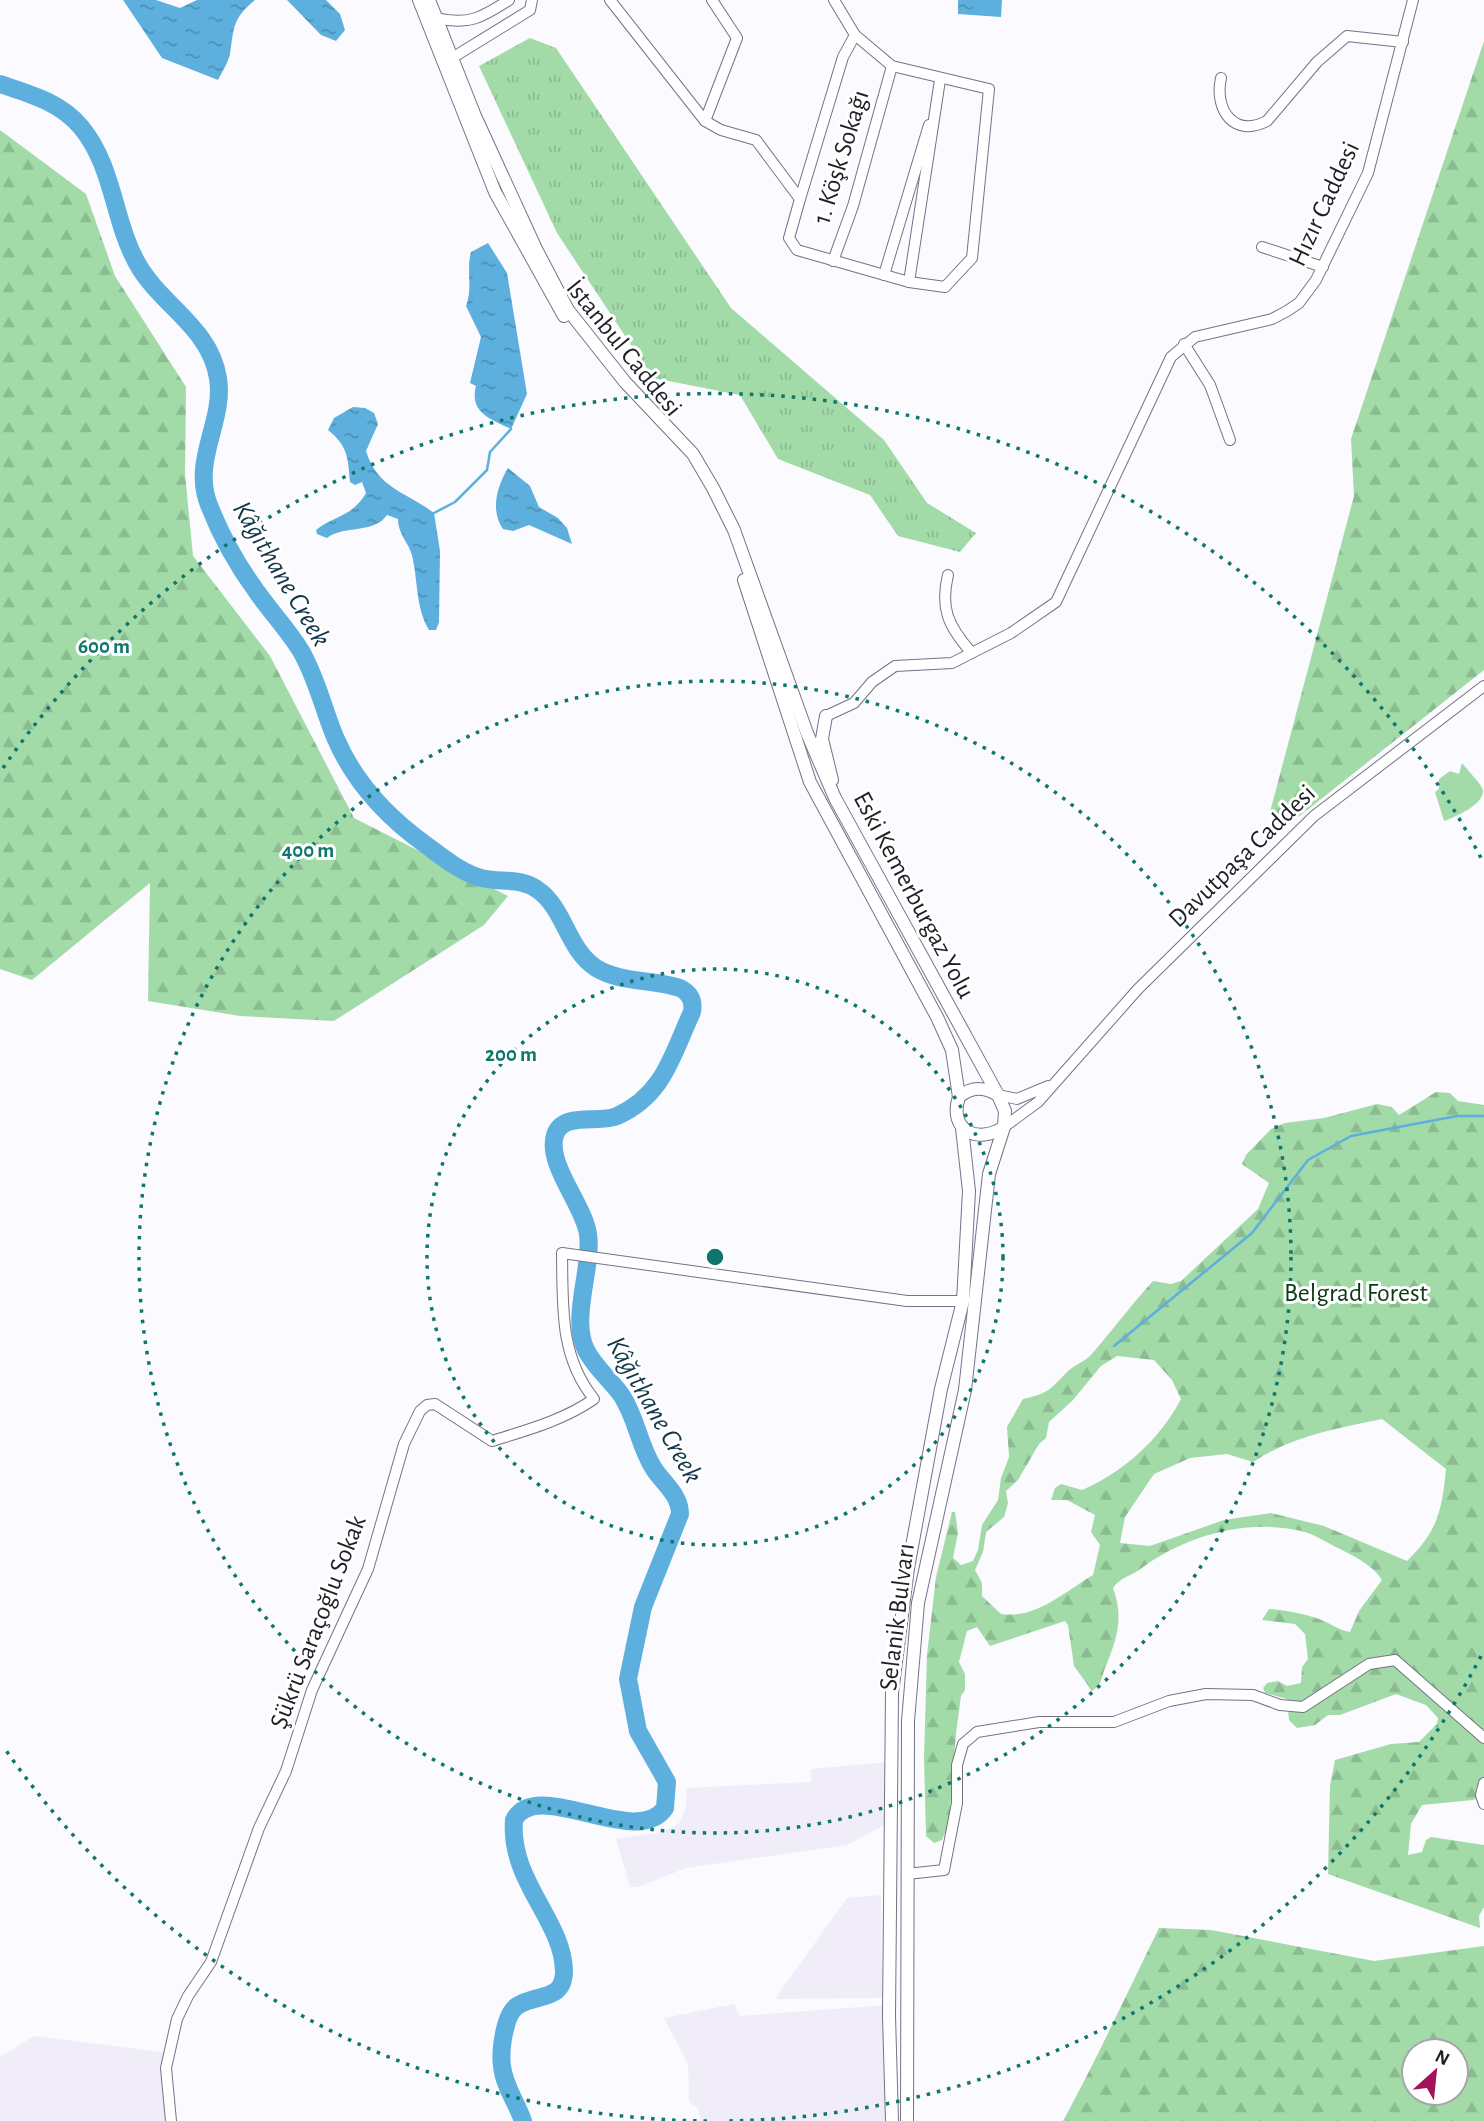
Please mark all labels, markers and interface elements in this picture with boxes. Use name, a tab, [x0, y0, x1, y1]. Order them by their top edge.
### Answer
street label: 1. Köşk Sokağı	[808, 87, 874, 227]
street label: Hızır Caddesi	[1284, 138, 1364, 270]
street label: İstanbul Caddesi	[561, 274, 687, 421]
water label: Kâğıthane Creek	[227, 497, 335, 651]
text: 600 m	[78, 636, 130, 657]
street label: Davutpaşa Caddesi	[1164, 780, 1320, 932]
street label: Eski Kemerburgaz Yolu	[849, 787, 979, 1003]
text: 400 m	[282, 840, 334, 861]
text: 200 m	[485, 1044, 537, 1065]
centre of rings	[703, 1245, 727, 1269]
park label: Belgrad Forest	[1284, 1280, 1428, 1306]
water label: Kâğıthane Creek	[601, 1332, 707, 1488]
street label: Şükrü Saraçoğlu Sokak	[265, 1512, 371, 1732]
street label: Selanik Bulvarı	[875, 1542, 919, 1692]
north arrow	[1400, 2037, 1470, 2107]
text: N	[1432, 2047, 1452, 2070]

